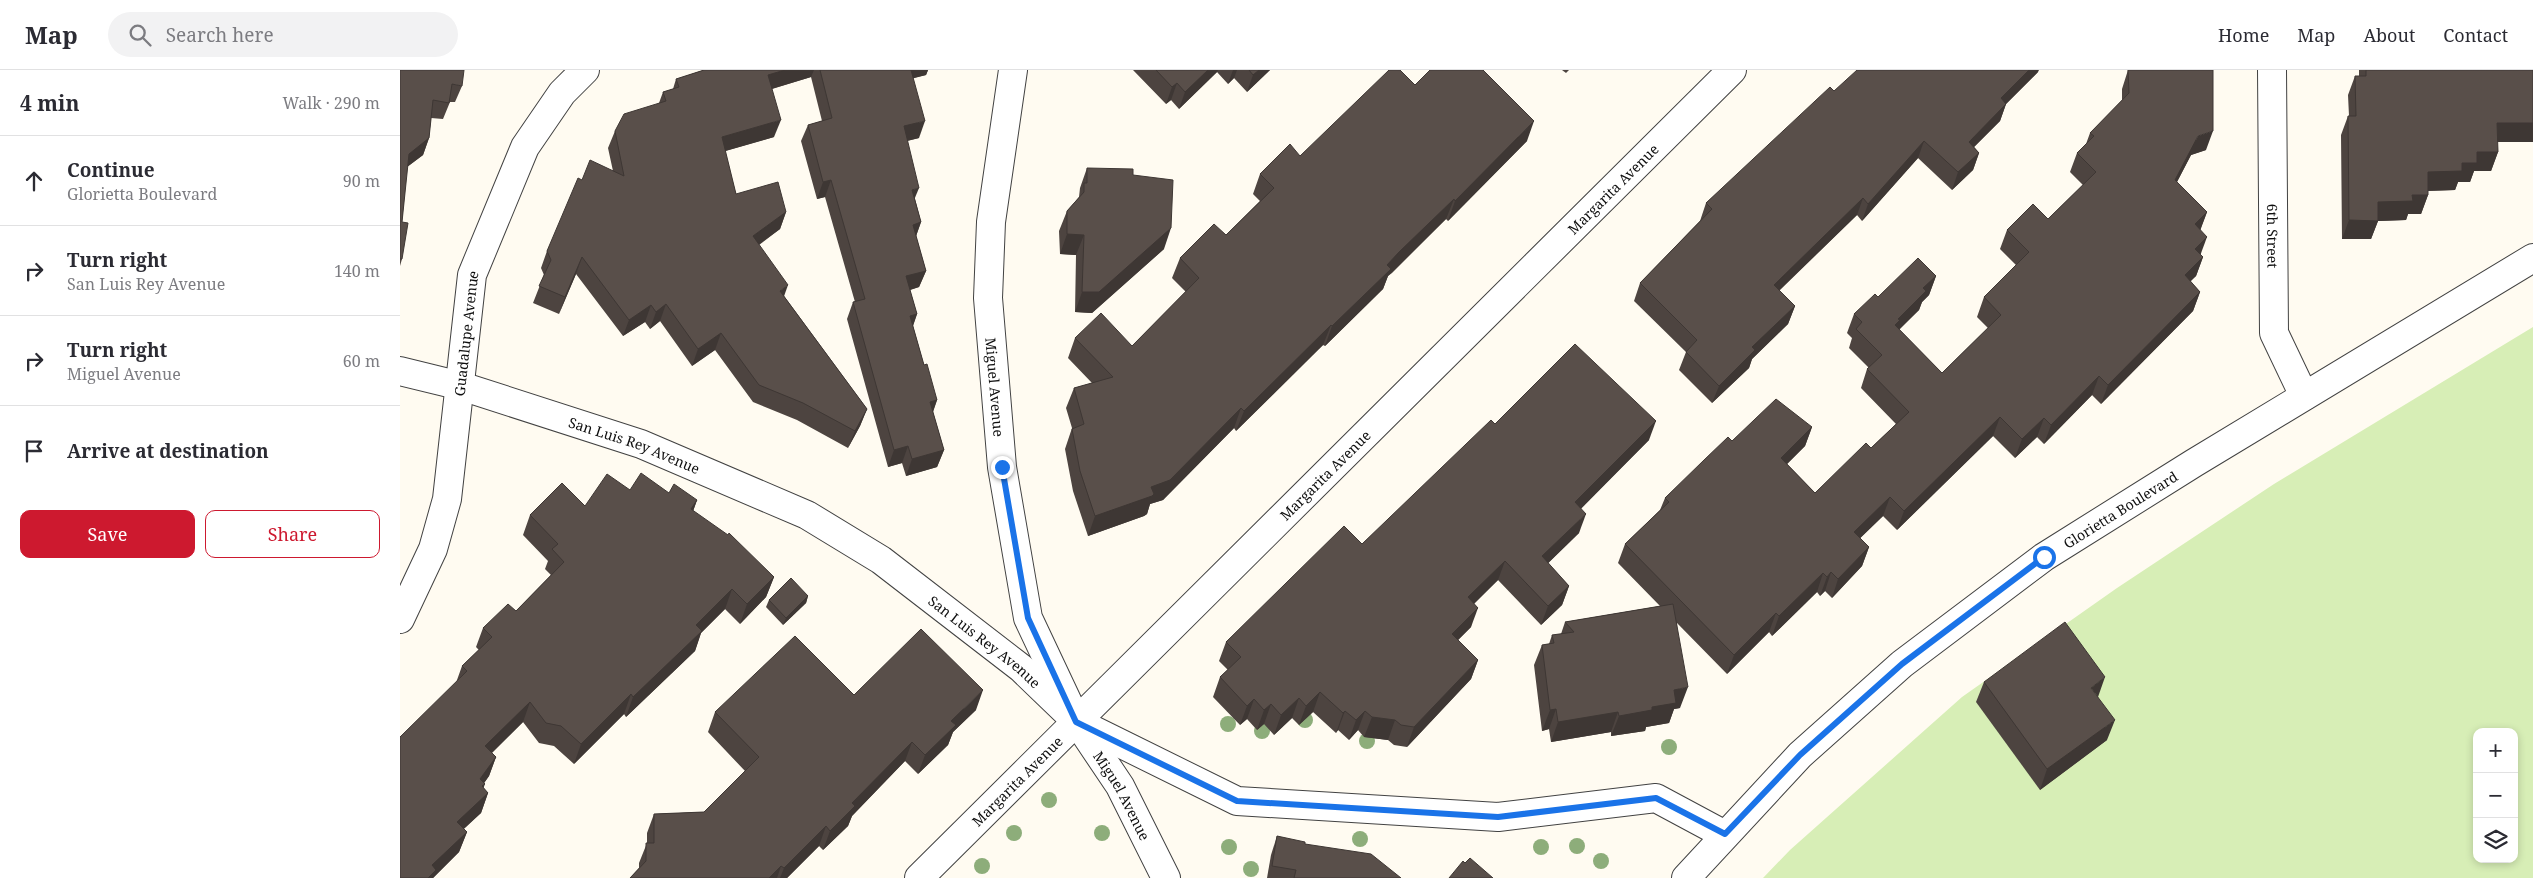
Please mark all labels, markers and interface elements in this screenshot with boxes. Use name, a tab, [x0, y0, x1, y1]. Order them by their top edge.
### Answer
search box	[108, 12, 458, 57]
text: Map	[25, 18, 78, 51]
icon: search	[126, 21, 154, 49]
text: Search here	[166, 22, 274, 48]
text: Home	[2218, 23, 2269, 47]
text: Map	[2297, 23, 2335, 47]
text: About	[2363, 23, 2415, 47]
text: Contact	[2443, 23, 2508, 47]
text: 4 min	[20, 89, 79, 117]
text: Walk · 290 m	[283, 92, 380, 114]
street label: Margarita Avenue	[1563, 139, 1662, 238]
text: Continue	[67, 157, 155, 183]
icon: ahead	[20, 167, 48, 195]
text: 90 m	[343, 170, 380, 192]
text: Glorietta Boulevard	[67, 183, 217, 205]
street label: 6th Street	[2264, 204, 2283, 268]
text: Turn right	[67, 247, 167, 273]
icon: right	[20, 257, 48, 285]
text: 140 m	[334, 260, 380, 282]
street label: Guadalupe Avenue	[449, 267, 482, 397]
text: San Luis Rey Avenue	[67, 273, 225, 295]
text: Turn right	[67, 337, 167, 363]
street label: Miguel Avenue	[982, 337, 1009, 437]
icon: right	[20, 347, 48, 375]
text: 60 m	[343, 350, 380, 372]
text: Miguel Avenue	[67, 363, 181, 385]
street label: San Luis Rey Avenue	[566, 412, 703, 478]
street label: Margarita Avenue	[1275, 426, 1374, 524]
icon: arrive	[20, 437, 48, 465]
text: Arrive at destination	[67, 438, 269, 464]
route end	[991, 456, 1014, 479]
street label: Glorietta Boulevard	[2059, 466, 2181, 552]
button: Save	[20, 510, 195, 558]
button: Share	[205, 510, 380, 558]
route start	[2033, 546, 2056, 569]
street label: San Luis Rey Avenue	[925, 591, 1045, 692]
map controls	[2473, 728, 2518, 863]
button: +	[2473, 728, 2518, 773]
street label: Margarita Avenue	[967, 731, 1066, 830]
street label: Miguel Avenue	[1090, 747, 1155, 843]
button: −	[2473, 773, 2518, 818]
button: layers	[2473, 818, 2518, 863]

